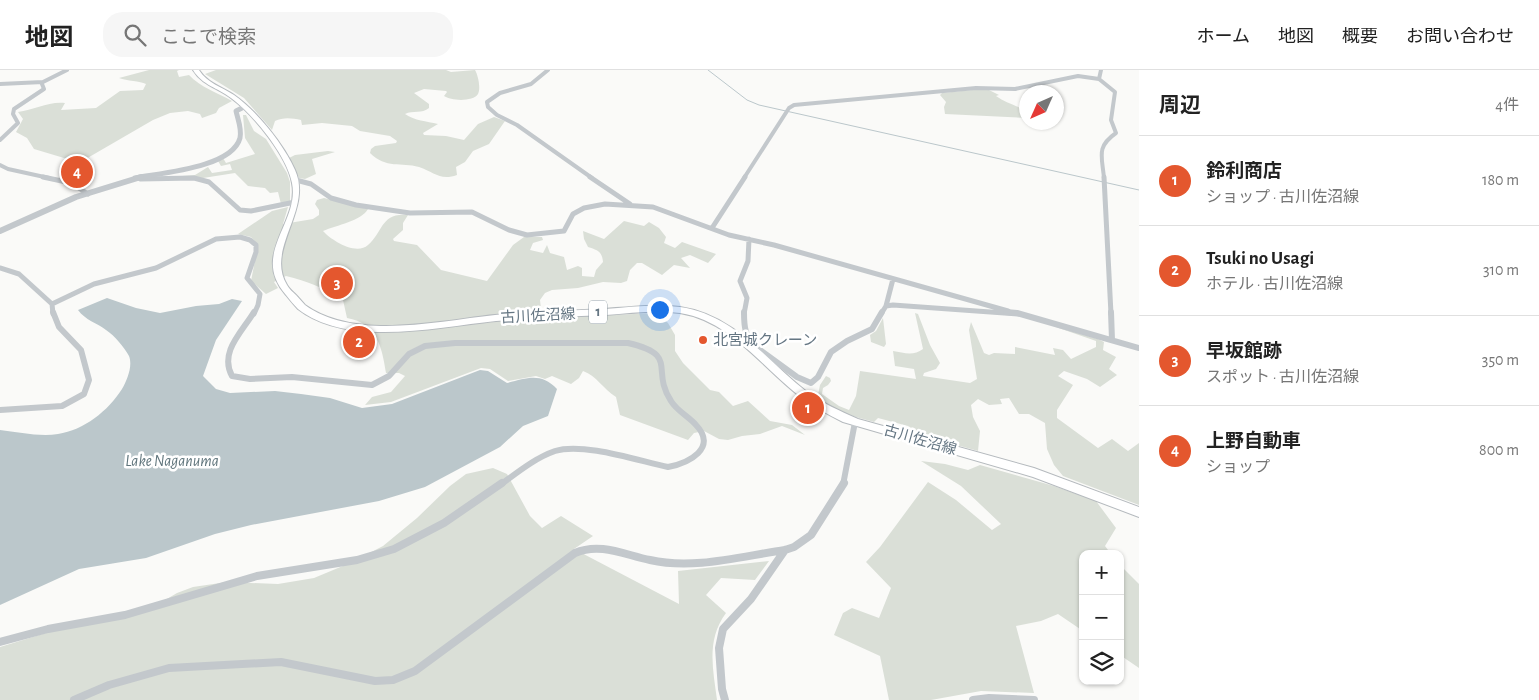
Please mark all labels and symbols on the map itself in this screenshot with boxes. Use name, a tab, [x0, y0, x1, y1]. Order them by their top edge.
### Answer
north arrow	[1019, 85, 1064, 130]
pin: 4	[61, 153, 93, 191]
pin: 3	[321, 264, 353, 302]
your location	[647, 297, 673, 323]
road number: 1	[589, 300, 607, 323]
street label: 古川佐沼線	[500, 306, 576, 325]
pin: 2	[343, 323, 375, 361]
place label: 北宮城クレーン	[713, 331, 817, 348]
marker: 北宮城クレーン	[697, 334, 709, 346]
pin: 1	[792, 389, 824, 427]
street label: 古川佐沼線	[882, 421, 958, 458]
water label: Lake Naganuma	[125, 453, 219, 469]

